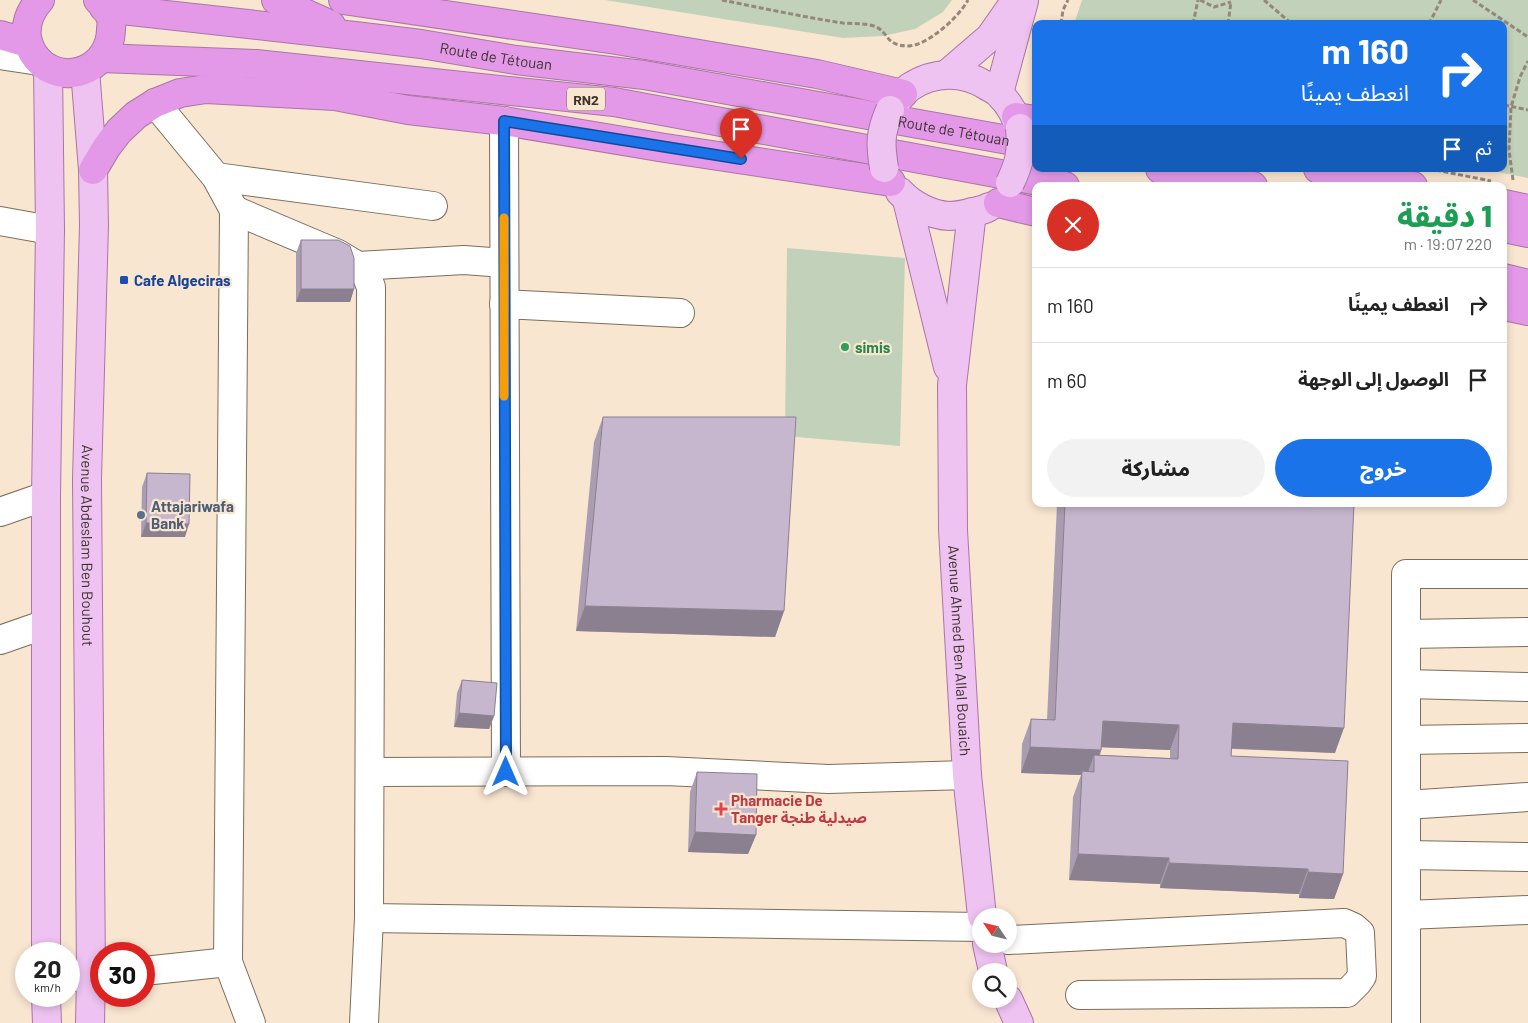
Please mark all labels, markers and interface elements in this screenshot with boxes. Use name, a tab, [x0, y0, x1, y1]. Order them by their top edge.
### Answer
text: 160 m	[1322, 29, 1409, 71]
street label: Route de Tétouan	[438, 38, 553, 73]
icon: right	[1427, 40, 1492, 105]
text: انعطف يمينًا	[1301, 79, 1409, 105]
road number: RN2	[567, 88, 605, 110]
pin	[720, 108, 762, 159]
street label: Route de Tétouan	[896, 111, 1011, 149]
icon: arrive	[727, 115, 755, 143]
icon: arrive	[1438, 135, 1466, 163]
text: ثم	[1476, 136, 1492, 159]
text: 1 دقيقة	[1397, 197, 1492, 233]
button: close	[1047, 199, 1099, 251]
text: 220 m · 19:07	[1404, 234, 1492, 253]
place label: Cafe Algeciras	[134, 271, 231, 289]
marker: Cafe Algeciras	[118, 274, 130, 286]
icon: right	[1464, 291, 1492, 319]
text: انعطف يمينًا	[1348, 292, 1449, 315]
text: 160 m	[1047, 294, 1094, 317]
place label: simis	[855, 338, 891, 356]
marker: simis	[839, 341, 851, 353]
icon: arrive	[1464, 366, 1492, 394]
text: الوصول إلى الوجهة	[1298, 367, 1449, 390]
text: 60 m	[1047, 369, 1087, 392]
button: مشاركة	[1047, 439, 1265, 497]
button: خروج	[1275, 439, 1492, 497]
street label: Avenue Abdeslam Ben Bouhout	[78, 445, 97, 646]
place label: Attajariwafa Bank	[151, 497, 234, 532]
marker: Attajariwafa Bank	[135, 509, 147, 521]
street label: Avenue Ahmed Ben Allal Bouaich	[945, 545, 975, 757]
position arrow	[479, 745, 531, 797]
place label: Pharmacie De Tanger صيدلية طنجة	[731, 791, 867, 826]
marker: Pharmacie De Tanger صيدلية طنجة	[715, 803, 727, 815]
north arrow	[972, 908, 1018, 952]
map controls	[972, 908, 1017, 1008]
speed limit sign: 30	[90, 942, 155, 1007]
text: 20	[33, 953, 62, 983]
button: search	[972, 963, 1017, 1008]
text: km/h	[34, 980, 61, 994]

